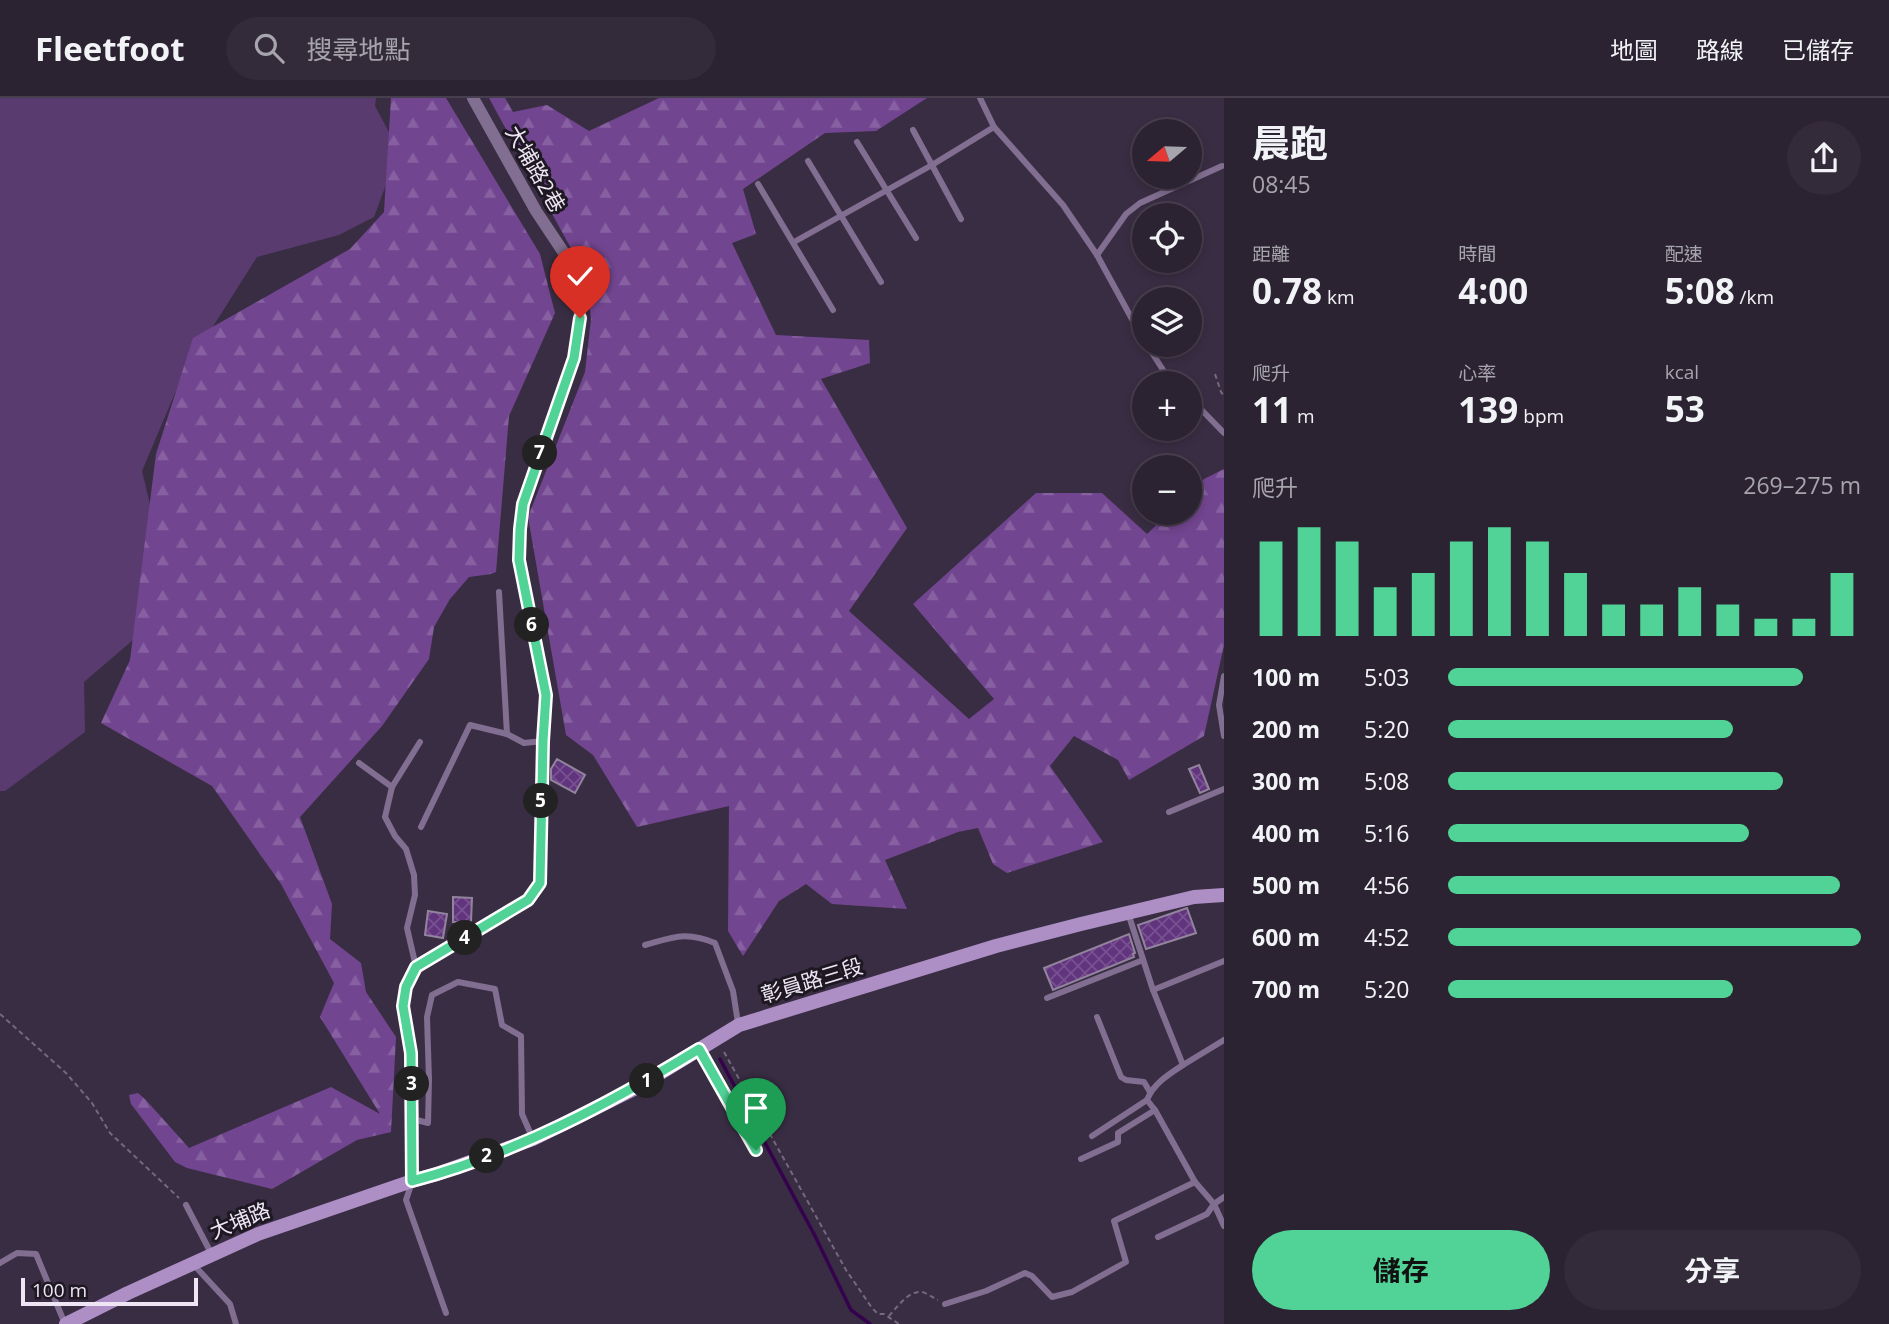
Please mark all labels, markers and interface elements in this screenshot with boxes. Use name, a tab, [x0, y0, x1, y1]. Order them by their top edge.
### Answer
search box	[226, 17, 716, 80]
text: Fleetfoot	[35, 26, 184, 71]
icon: search	[250, 29, 288, 67]
text: 搜尋地點	[306, 31, 410, 67]
text: 地圖	[1610, 33, 1658, 66]
text: 路線	[1696, 33, 1744, 66]
text: 已儲存	[1782, 33, 1854, 66]
text: 晨跑	[1252, 116, 1328, 168]
north arrow	[1132, 119, 1202, 189]
map controls	[1132, 119, 1202, 525]
street label: 大埔路2巷	[500, 120, 572, 217]
button: share	[1787, 121, 1861, 195]
text: 08:45	[1252, 168, 1311, 200]
button: locate	[1132, 203, 1202, 273]
text: 距離	[1252, 241, 1290, 267]
text: 時間	[1458, 241, 1496, 267]
text: 配速	[1665, 241, 1703, 267]
pin	[550, 246, 610, 318]
icon: check	[561, 257, 599, 295]
text: 0.78	[1252, 267, 1322, 314]
text: 4:00	[1458, 267, 1528, 314]
text: 5:08	[1665, 267, 1735, 314]
text: km	[1322, 284, 1355, 310]
text: /km	[1735, 284, 1774, 310]
button: layers	[1132, 287, 1202, 357]
text: kcal	[1665, 359, 1699, 385]
text: 爬升	[1252, 360, 1290, 386]
text: 心率	[1458, 360, 1496, 386]
button: +	[1132, 371, 1202, 441]
text: 53	[1665, 385, 1705, 432]
text: 11	[1252, 386, 1292, 433]
text: 139	[1458, 386, 1518, 433]
text: m	[1292, 403, 1315, 429]
text: bpm	[1518, 403, 1564, 429]
pin: 7	[522, 436, 558, 470]
text: 7	[534, 439, 545, 465]
button: −	[1132, 455, 1202, 525]
text: 269–275 m	[1743, 469, 1861, 501]
text: 爬升	[1252, 471, 1298, 503]
pin: 6	[514, 608, 550, 642]
text: 6	[526, 611, 537, 637]
text: 100 m	[1252, 661, 1320, 693]
text: 5:03	[1364, 661, 1410, 693]
text: 200 m	[1252, 713, 1320, 745]
text: 5:20	[1364, 713, 1410, 745]
text: 300 m	[1252, 765, 1320, 797]
text: 5:08	[1364, 765, 1410, 797]
pin: 5	[524, 784, 558, 818]
text: 5	[535, 787, 546, 813]
text: 400 m	[1252, 817, 1320, 849]
text: 5:16	[1364, 817, 1410, 849]
text: 500 m	[1252, 869, 1320, 901]
text: 4:56	[1364, 869, 1410, 901]
pin: 4	[448, 920, 482, 956]
text: 600 m	[1252, 921, 1320, 953]
text: 4:52	[1364, 921, 1410, 953]
text: 4	[459, 924, 470, 950]
street label: 彰員路三段	[757, 951, 866, 1009]
text: 700 m	[1252, 973, 1320, 1005]
text: 5:20	[1364, 973, 1410, 1005]
pin: 1	[630, 1063, 664, 1098]
pin: 3	[394, 1066, 430, 1102]
text: 1	[641, 1067, 652, 1093]
text: 3	[406, 1070, 417, 1096]
pin	[726, 1078, 786, 1150]
icon: arrive	[737, 1089, 775, 1127]
pin: 2	[470, 1138, 504, 1174]
text: 2	[481, 1142, 492, 1168]
street label: 大埔路	[205, 1195, 274, 1245]
button: 儲存	[1252, 1230, 1550, 1310]
button: 分享	[1564, 1230, 1861, 1310]
scale bar	[21, 1275, 198, 1307]
text: 100 m	[32, 1277, 87, 1303]

